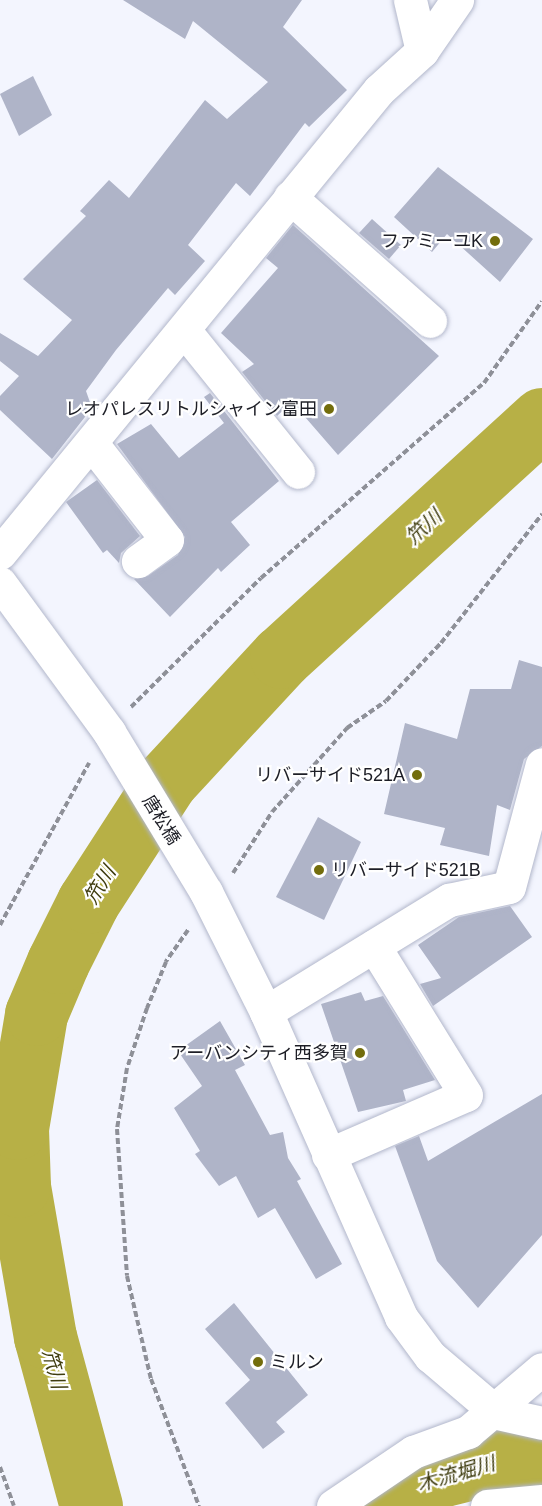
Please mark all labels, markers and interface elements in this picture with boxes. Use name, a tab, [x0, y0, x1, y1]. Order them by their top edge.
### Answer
place label: ファミーユK	[381, 230, 483, 252]
marker: ファミーユK	[488, 234, 502, 248]
place label: レオパレスリトルシャイン富田	[65, 398, 317, 420]
marker: レオパレスリトルシャイン富田	[322, 402, 336, 416]
water label: 笊川	[401, 505, 447, 549]
place label: リバーサイド521A	[255, 764, 405, 786]
marker: リバーサイド521A	[410, 768, 424, 782]
street label: 唐松橋	[138, 791, 184, 849]
place label: リバーサイド521B	[331, 859, 481, 881]
water label: 笊川	[79, 862, 121, 908]
marker: リバーサイド521B	[312, 863, 326, 877]
place label: アーバンシティ西多賀	[169, 1042, 348, 1064]
marker: アーバンシティ西多賀	[353, 1046, 367, 1060]
water label: 笊川	[37, 1347, 71, 1391]
place label: ミルン	[270, 1351, 324, 1373]
marker: ミルン	[251, 1355, 265, 1369]
water label: 木流堀川	[414, 1451, 498, 1497]

